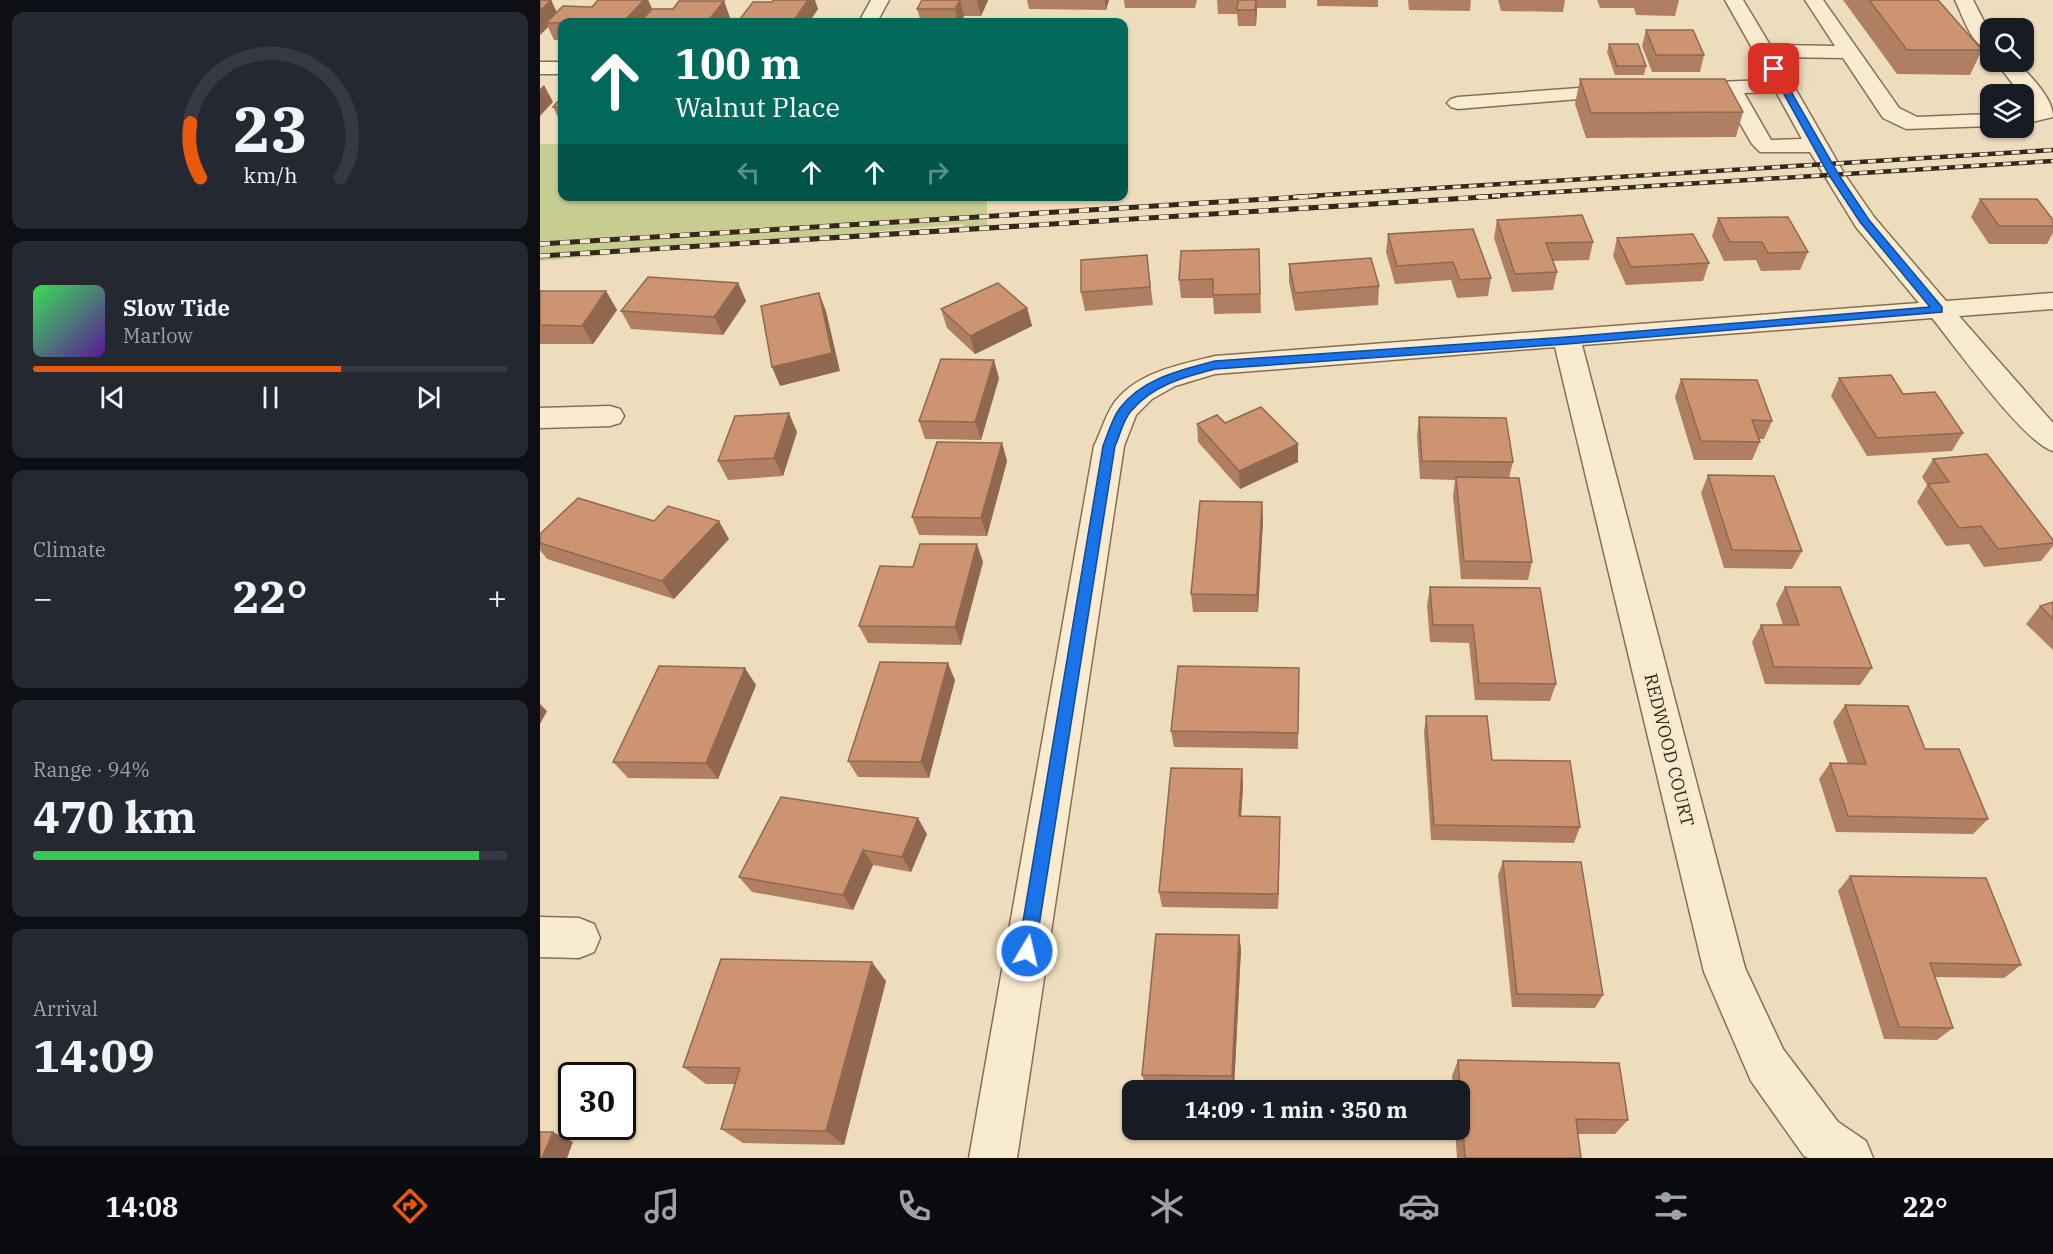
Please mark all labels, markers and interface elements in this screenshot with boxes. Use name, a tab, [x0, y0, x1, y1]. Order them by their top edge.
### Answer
map controls	[1980, 18, 2034, 138]
button: search	[1980, 18, 2034, 72]
text: 100 m	[675, 36, 801, 91]
icon: ahead	[576, 42, 654, 120]
pin	[1748, 43, 1799, 94]
icon: arrive	[1757, 52, 1790, 85]
button: layers	[1980, 84, 2034, 138]
text: 23	[233, 88, 307, 169]
text: Walnut Place	[675, 89, 840, 124]
icon: left	[732, 156, 765, 189]
icon: ahead	[795, 156, 828, 189]
icon: ahead	[858, 156, 891, 189]
icon: right	[921, 156, 954, 189]
text: km/h	[243, 161, 297, 189]
text: Slow Tide	[123, 293, 230, 322]
text: Marlow	[123, 322, 193, 349]
icon: previous	[96, 381, 129, 414]
icon: pause	[254, 381, 287, 414]
icon: next	[412, 381, 445, 414]
text: Climate	[33, 536, 106, 563]
text: 22°	[232, 567, 308, 625]
text: −	[33, 576, 53, 619]
text: +	[487, 576, 507, 619]
street label: REDWOOD COURT	[1639, 671, 1700, 829]
text: Range · 94%	[33, 756, 150, 783]
text: 470 km	[33, 787, 196, 845]
position arrow	[995, 919, 1059, 983]
text: Arrival	[33, 995, 98, 1022]
text: 14:09	[33, 1026, 155, 1084]
speed limit sign: 30	[558, 1062, 636, 1140]
text: 14:09 · 1 min · 350 m	[1184, 1095, 1408, 1124]
icon: directions	[389, 1185, 431, 1227]
icon: music	[641, 1185, 683, 1227]
icon: phone	[893, 1185, 935, 1227]
icon: climate	[1146, 1185, 1188, 1227]
icon: car	[1398, 1185, 1440, 1227]
icon: filters	[1650, 1185, 1692, 1227]
text: 14:08	[105, 1189, 178, 1224]
text: 22°	[1903, 1189, 1948, 1224]

